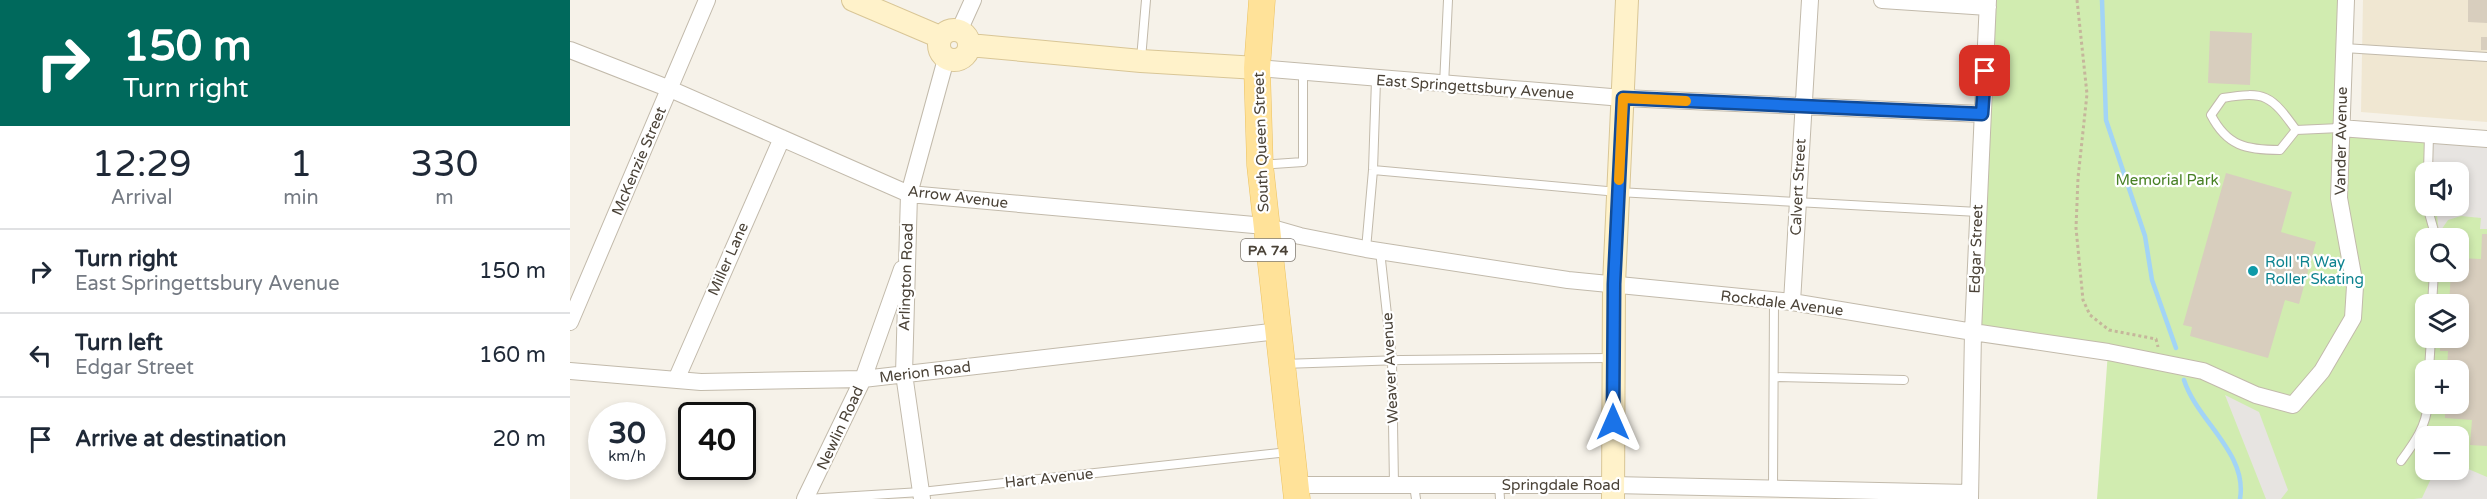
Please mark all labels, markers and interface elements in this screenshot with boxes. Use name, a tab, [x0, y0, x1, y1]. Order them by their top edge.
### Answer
text: 150 m	[123, 21, 252, 72]
icon: right	[24, 24, 102, 102]
pin	[1959, 45, 2010, 96]
icon: arrive	[1968, 54, 2001, 87]
street label: South Queen Street	[1250, 71, 1272, 212]
street label: East Springettsbury Avenue	[1375, 71, 1575, 103]
text: Turn right	[123, 72, 249, 105]
street label: Vander Avenue	[2331, 87, 2351, 195]
street label: McKenzie Street	[608, 104, 670, 218]
street label: Calvert Street	[1786, 138, 1810, 236]
text: 12:29	[92, 143, 192, 186]
text: 1	[290, 143, 312, 186]
text: 330	[410, 143, 478, 186]
map controls	[2415, 162, 2469, 480]
button: sound	[2415, 162, 2469, 216]
park label: Memorial Park	[2115, 171, 2219, 189]
street label: Arrow Avenue	[907, 182, 1009, 212]
text: Arrival	[111, 186, 173, 210]
text: min	[283, 186, 319, 210]
text: m	[435, 186, 454, 210]
street label: Edgar Street	[1965, 204, 1987, 294]
street label: Miller Lane	[704, 220, 752, 298]
street label: Arlington Road	[895, 223, 917, 331]
button: search	[2415, 228, 2469, 282]
road number: PA 74	[1241, 239, 1295, 261]
text: Turn right	[75, 246, 177, 272]
place label: Roll 'R Way Roller Skating	[2265, 253, 2364, 288]
icon: right	[24, 255, 57, 288]
text: 150 m	[479, 258, 546, 284]
marker: Roll 'R Way Roller Skating	[2246, 264, 2260, 278]
text: East Springettsbury Avenue	[75, 272, 340, 296]
street label: Rockdale Avenue	[1720, 287, 1844, 319]
button: layers	[2415, 294, 2469, 348]
street label: Weaver Avenue	[1378, 312, 1402, 424]
text: Turn left	[75, 330, 163, 356]
icon: left	[24, 339, 57, 372]
text: 160 m	[479, 342, 546, 368]
text: Edgar Street	[75, 356, 194, 380]
street label: Merion Road	[878, 357, 972, 387]
button: +	[2415, 360, 2469, 414]
street label: Newlin Road	[813, 383, 867, 473]
position arrow	[1581, 390, 1645, 454]
speed limit sign: 40	[678, 402, 756, 480]
text: 30	[608, 415, 646, 452]
icon: arrive	[24, 423, 57, 456]
text: Arrive at destination	[75, 426, 286, 452]
text: 20 m	[492, 426, 546, 452]
button: −	[2415, 426, 2469, 480]
text: km/h	[608, 447, 646, 465]
street label: Hart Avenue	[1004, 464, 1094, 492]
street label: Springdale Road	[1502, 476, 1620, 494]

